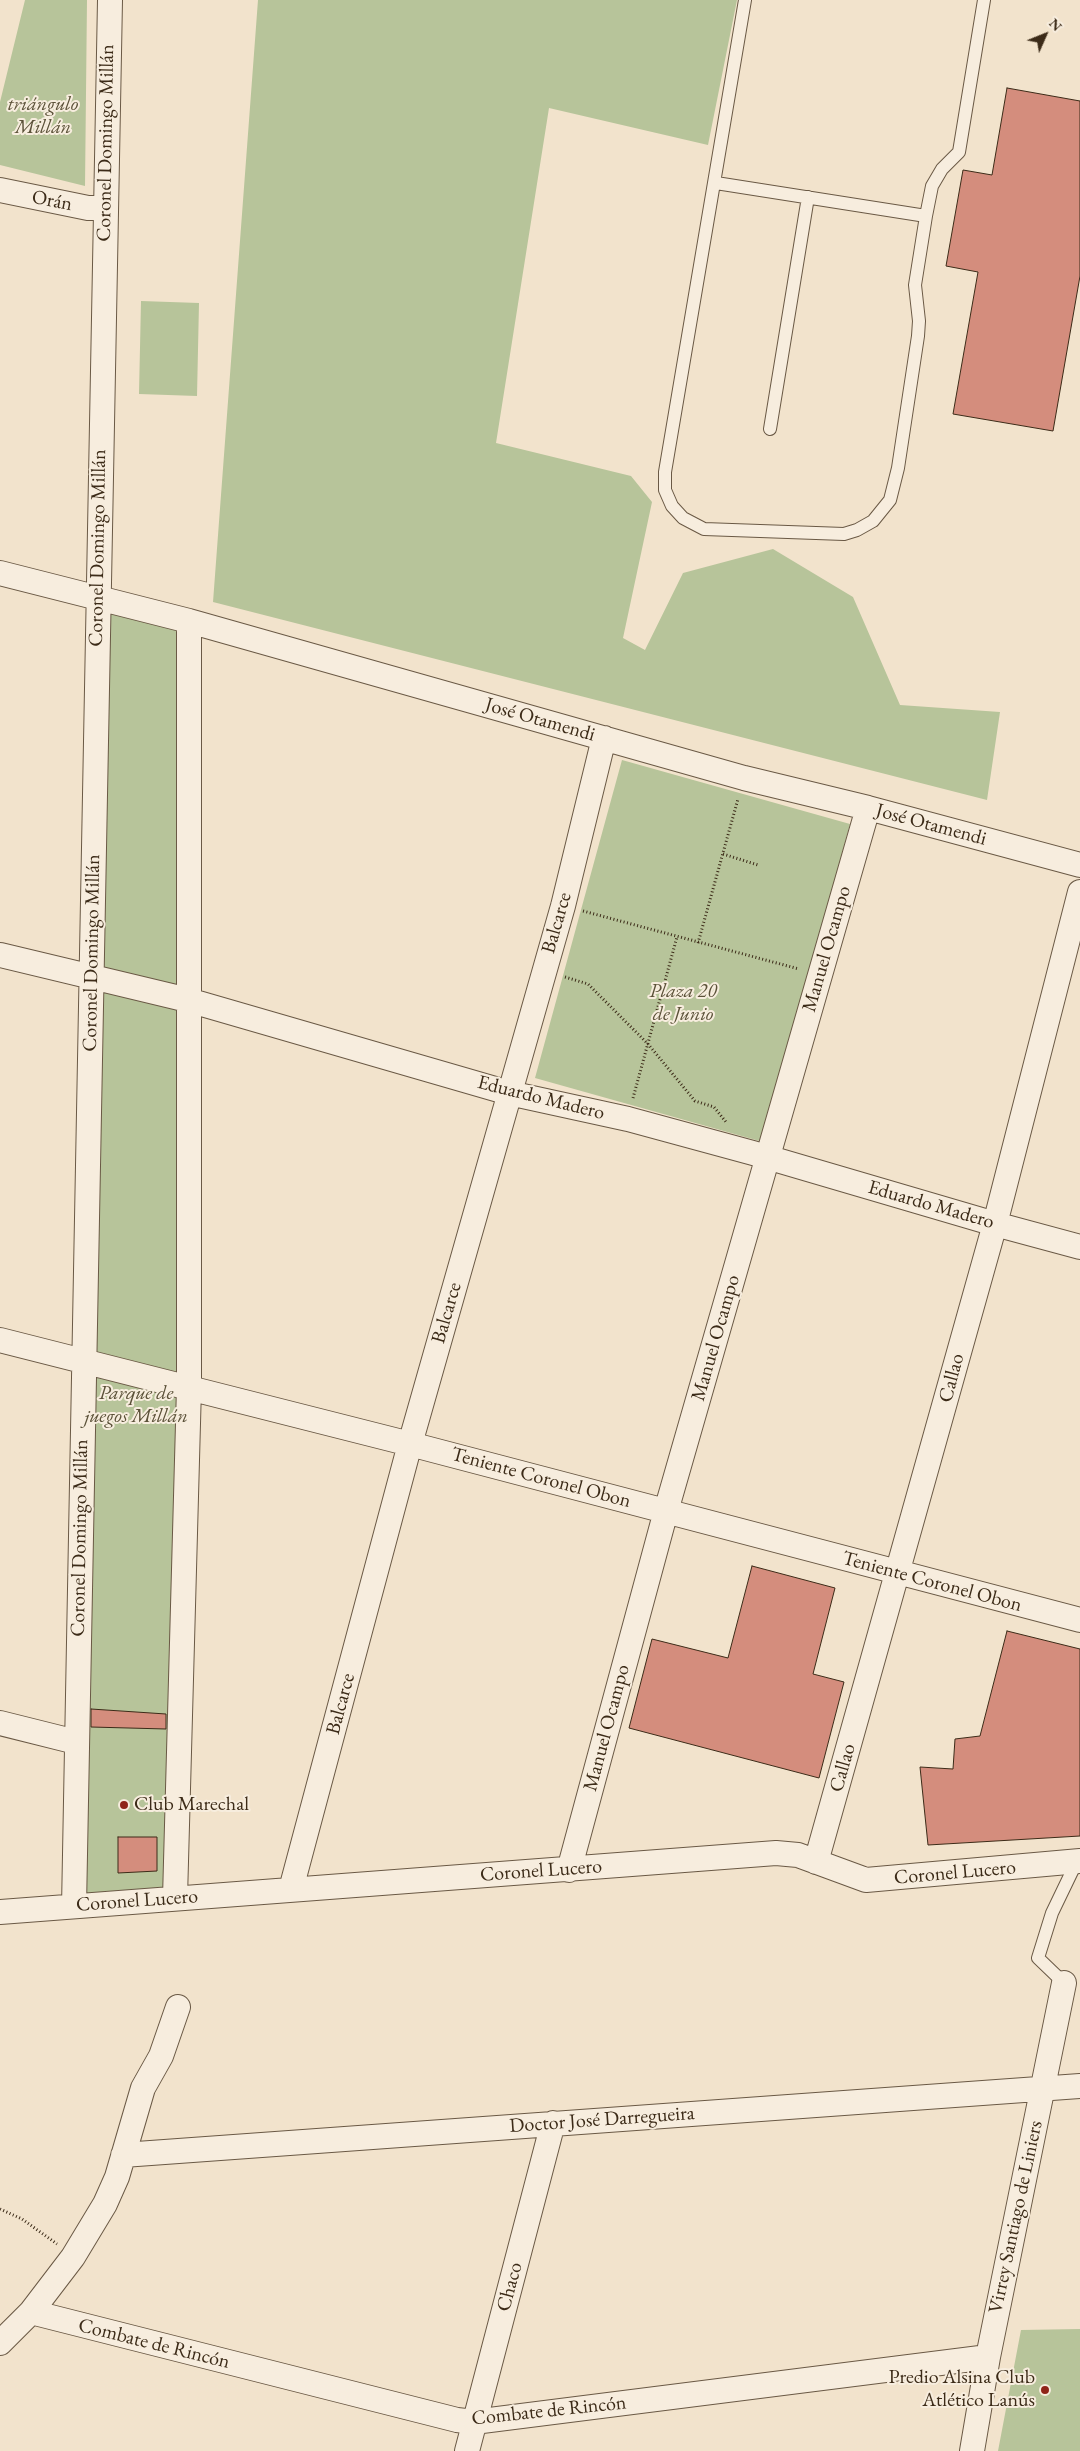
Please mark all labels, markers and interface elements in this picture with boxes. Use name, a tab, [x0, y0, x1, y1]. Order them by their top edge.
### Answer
north arrow	[1020, 10, 1070, 60]
text: N	[1045, 14, 1066, 35]
street label: Coronel Domingo Millán	[92, 44, 120, 242]
park label: triángulo Millán	[8, 93, 78, 140]
street label: Orán	[30, 185, 74, 217]
street label: Coronel Domingo Millán	[84, 449, 112, 647]
street label: José Otamendi	[482, 693, 598, 747]
street label: José Otamendi	[873, 799, 989, 851]
street label: Coronel Domingo Millán	[78, 854, 106, 1052]
street label: Manuel Ocampo	[798, 883, 856, 1015]
street label: Balcarce	[537, 890, 577, 956]
park label: Plaza 20 de Junio	[649, 980, 717, 1027]
street label: Eduardo Madero	[475, 1071, 607, 1125]
street label: Eduardo Madero	[865, 1176, 997, 1234]
street label: Manuel Ocampo	[687, 1272, 745, 1404]
street label: Balcarce	[427, 1280, 467, 1346]
street label: Callao	[934, 1351, 970, 1405]
park label: Parque de juegos Millán	[84, 1382, 188, 1429]
street label: Coronel Domingo Millán	[66, 1439, 94, 1637]
street label: Teniente Coronel Obon	[449, 1442, 633, 1514]
street label: Teniente Coronel Obon	[840, 1546, 1024, 1618]
street label: Manuel Ocampo	[579, 1662, 635, 1794]
street label: Balcarce	[321, 1671, 361, 1737]
street label: Callao	[825, 1741, 861, 1795]
place label: Club Marechal	[134, 1793, 249, 1817]
marker: Club Marechal	[118, 1799, 130, 1811]
street label: Coronel Lucero	[479, 1855, 603, 1887]
street label: Coronel Lucero	[893, 1856, 1017, 1890]
street label: Coronel Lucero	[75, 1885, 199, 1917]
street label: Doctor José Darregueira	[509, 2102, 695, 2138]
street label: Virrey Santiago de Liniers	[984, 2118, 1048, 2316]
street label: Chaco	[492, 2260, 528, 2314]
street label: Combate de Rincón	[76, 2314, 232, 2374]
place label: Predio Alsina Club Atlético Lanús	[888, 2366, 1035, 2413]
marker: Predio Alsina Club Atlético Lanús	[1039, 2384, 1051, 2396]
street label: Combate de Rincón	[470, 2391, 628, 2431]

